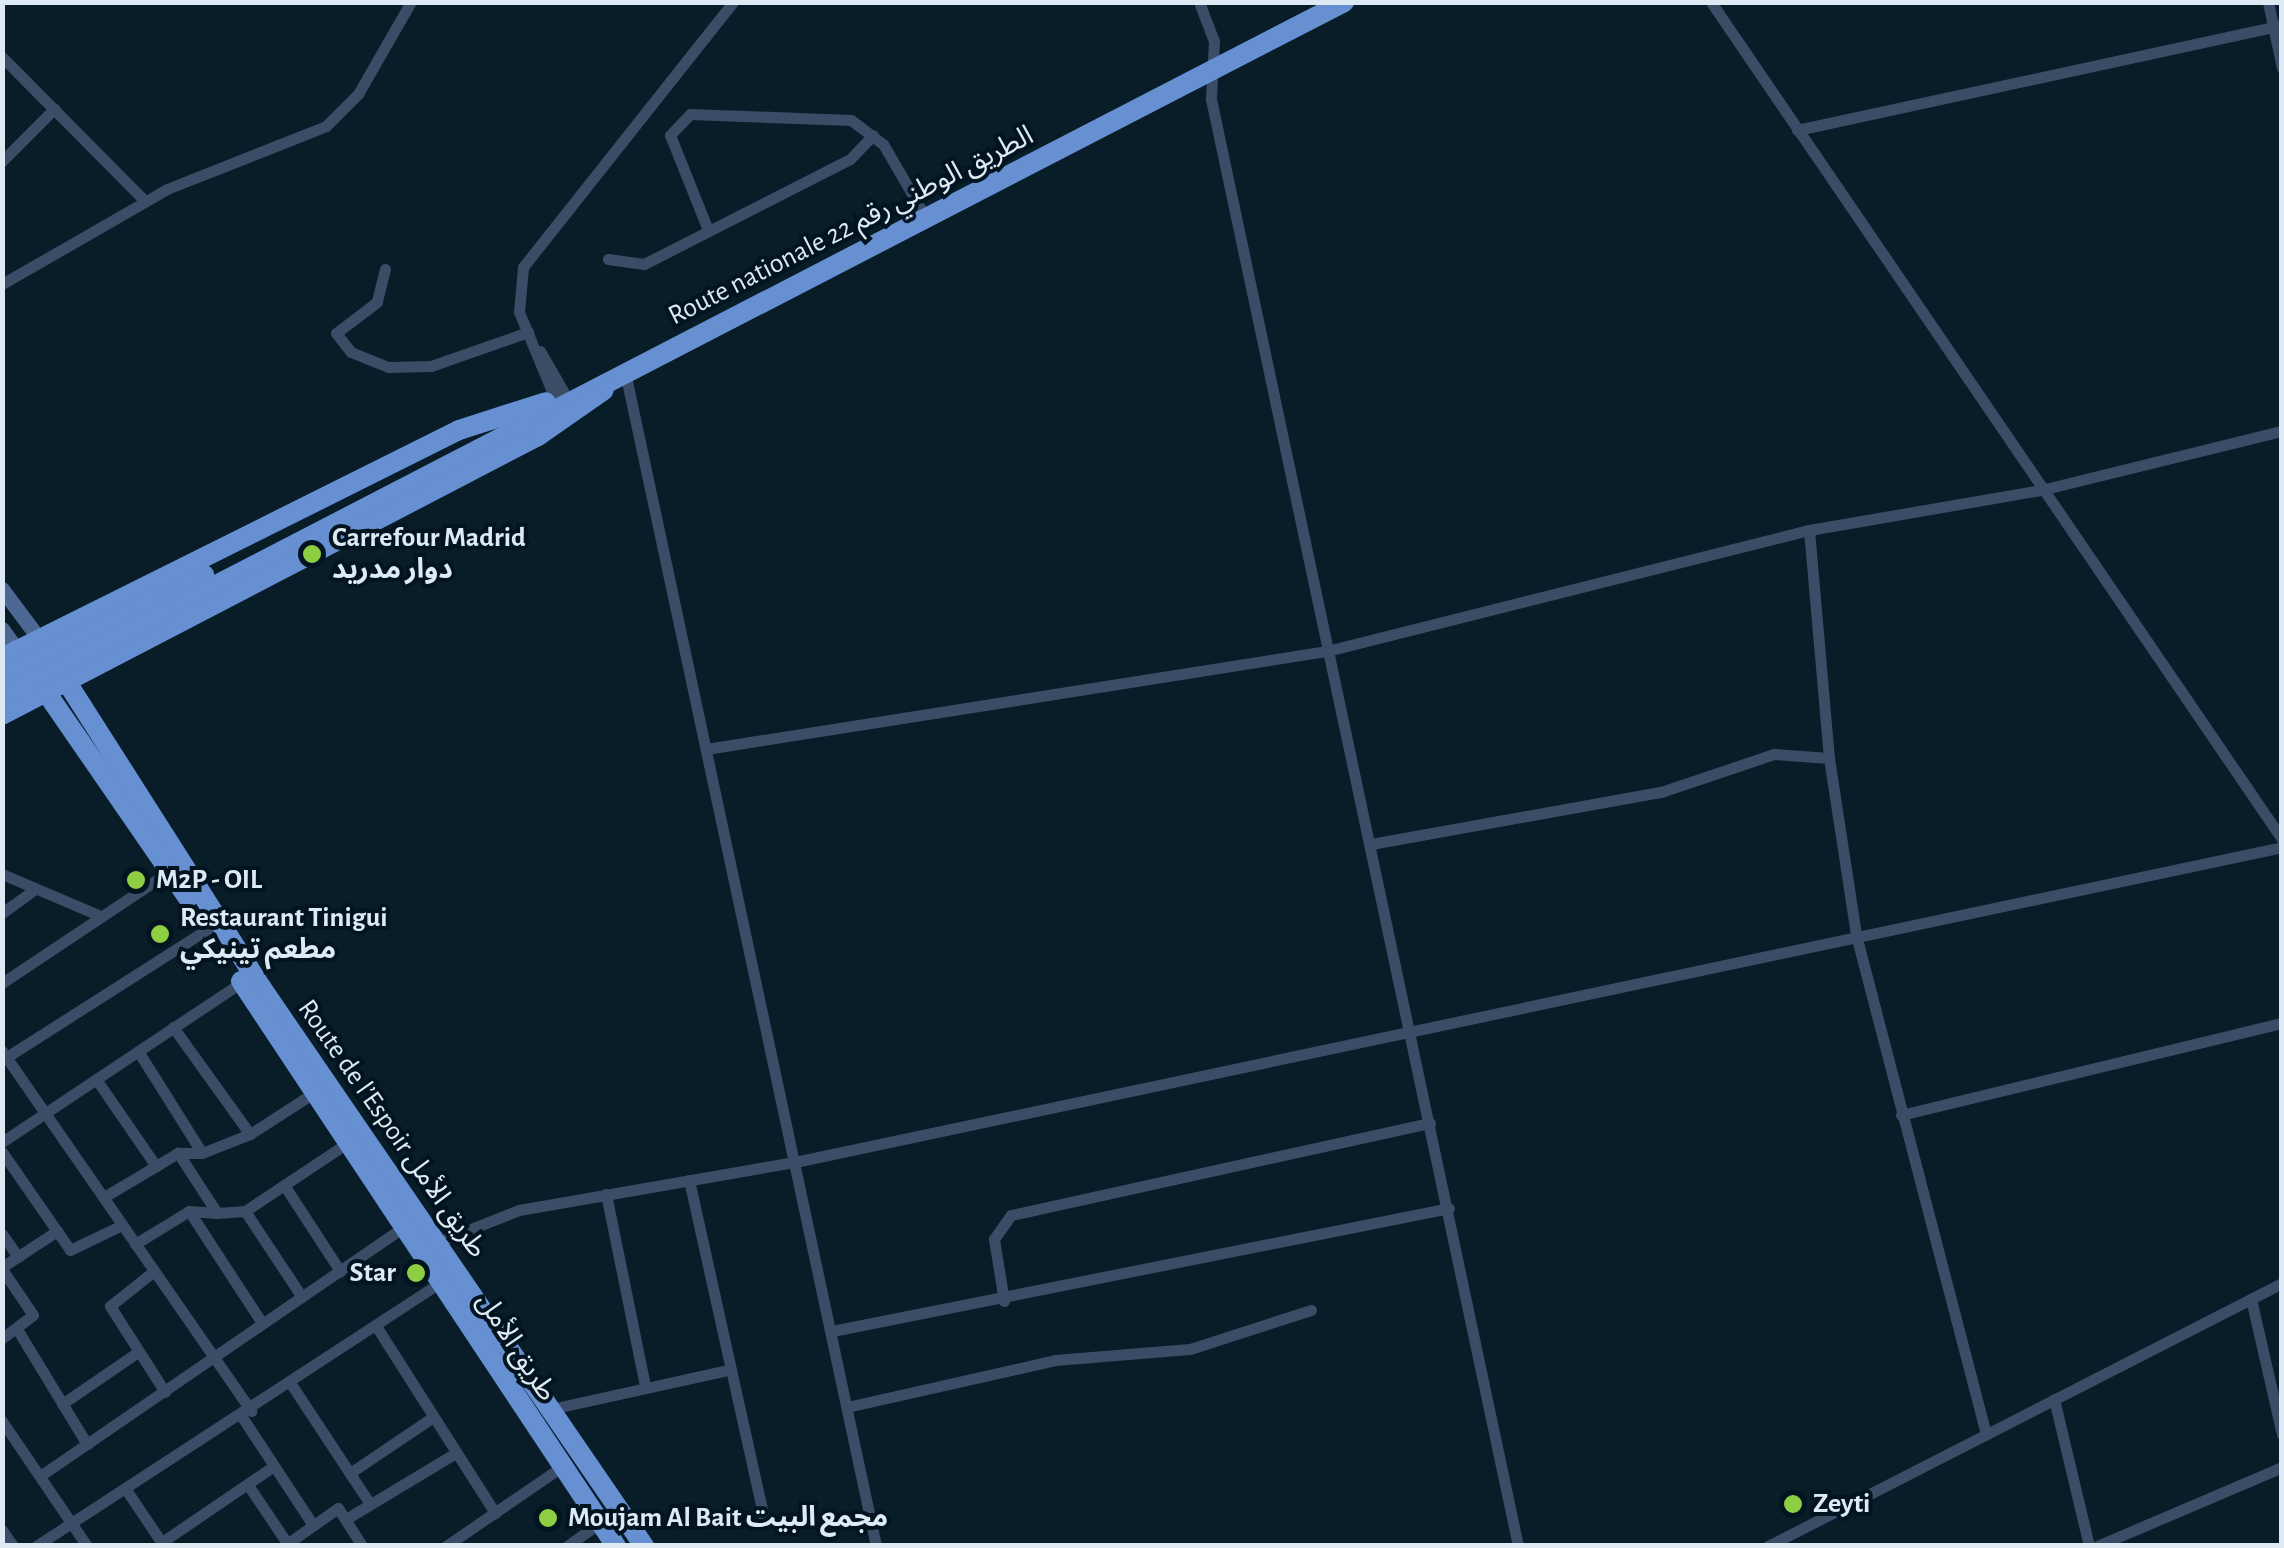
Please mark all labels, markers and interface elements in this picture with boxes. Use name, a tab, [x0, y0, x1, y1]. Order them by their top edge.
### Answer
street label: Route nationale 22 الطريق الوطني رقم	[663, 119, 1039, 333]
place label: Carrefour Madrid دوار مدريد	[332, 521, 526, 587]
marker: Carrefour Madrid دوار مدريد	[301, 543, 323, 565]
place label: M2P - OIL	[156, 863, 262, 897]
marker: M2P - OIL	[125, 869, 147, 891]
place label: Restaurant Tinigui مطعم تينيكي	[180, 901, 388, 967]
marker: Restaurant Tinigui مطعم تينيكي	[149, 923, 171, 945]
street label: Route de l’Espoir طريق الأمل	[290, 993, 494, 1265]
place label: Star	[350, 1256, 396, 1290]
marker: Star	[405, 1262, 427, 1284]
street label: طريق الأمل	[468, 1286, 564, 1408]
place label: Zeyti	[1813, 1487, 1870, 1521]
marker: Zeyti	[1782, 1493, 1804, 1515]
place label: Moujam Al Bait مجمع البيت	[568, 1501, 888, 1535]
marker: Moujam Al Bait مجمع البيت	[537, 1507, 559, 1529]

